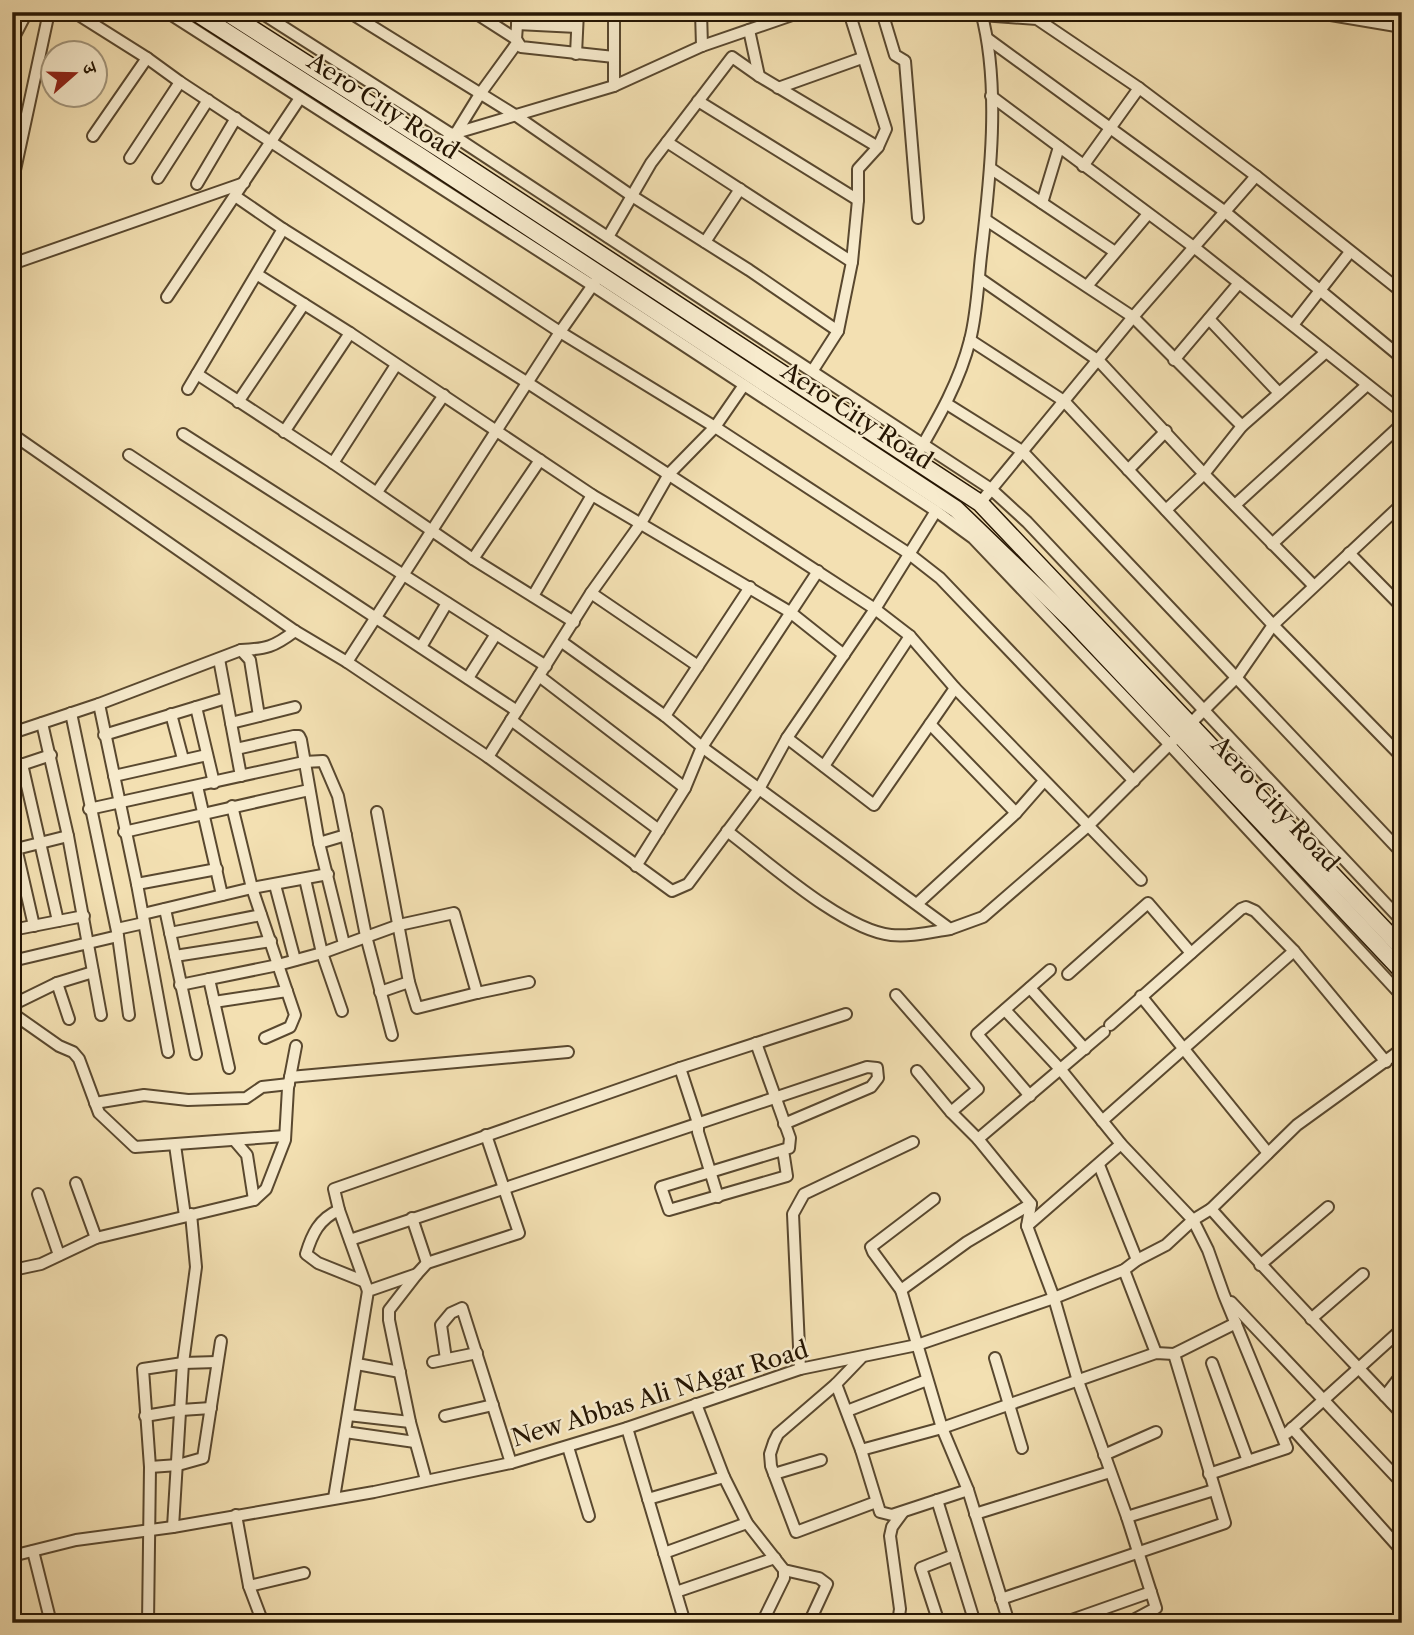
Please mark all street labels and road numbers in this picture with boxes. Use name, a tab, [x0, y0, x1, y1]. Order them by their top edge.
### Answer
street label: Aero City Road	[301, 45, 465, 165]
street label: Aero City Road	[775, 355, 939, 475]
street label: Aero City Road	[1205, 729, 1346, 878]
street label: New Abbas Ali NAgar Road	[508, 1334, 812, 1453]

